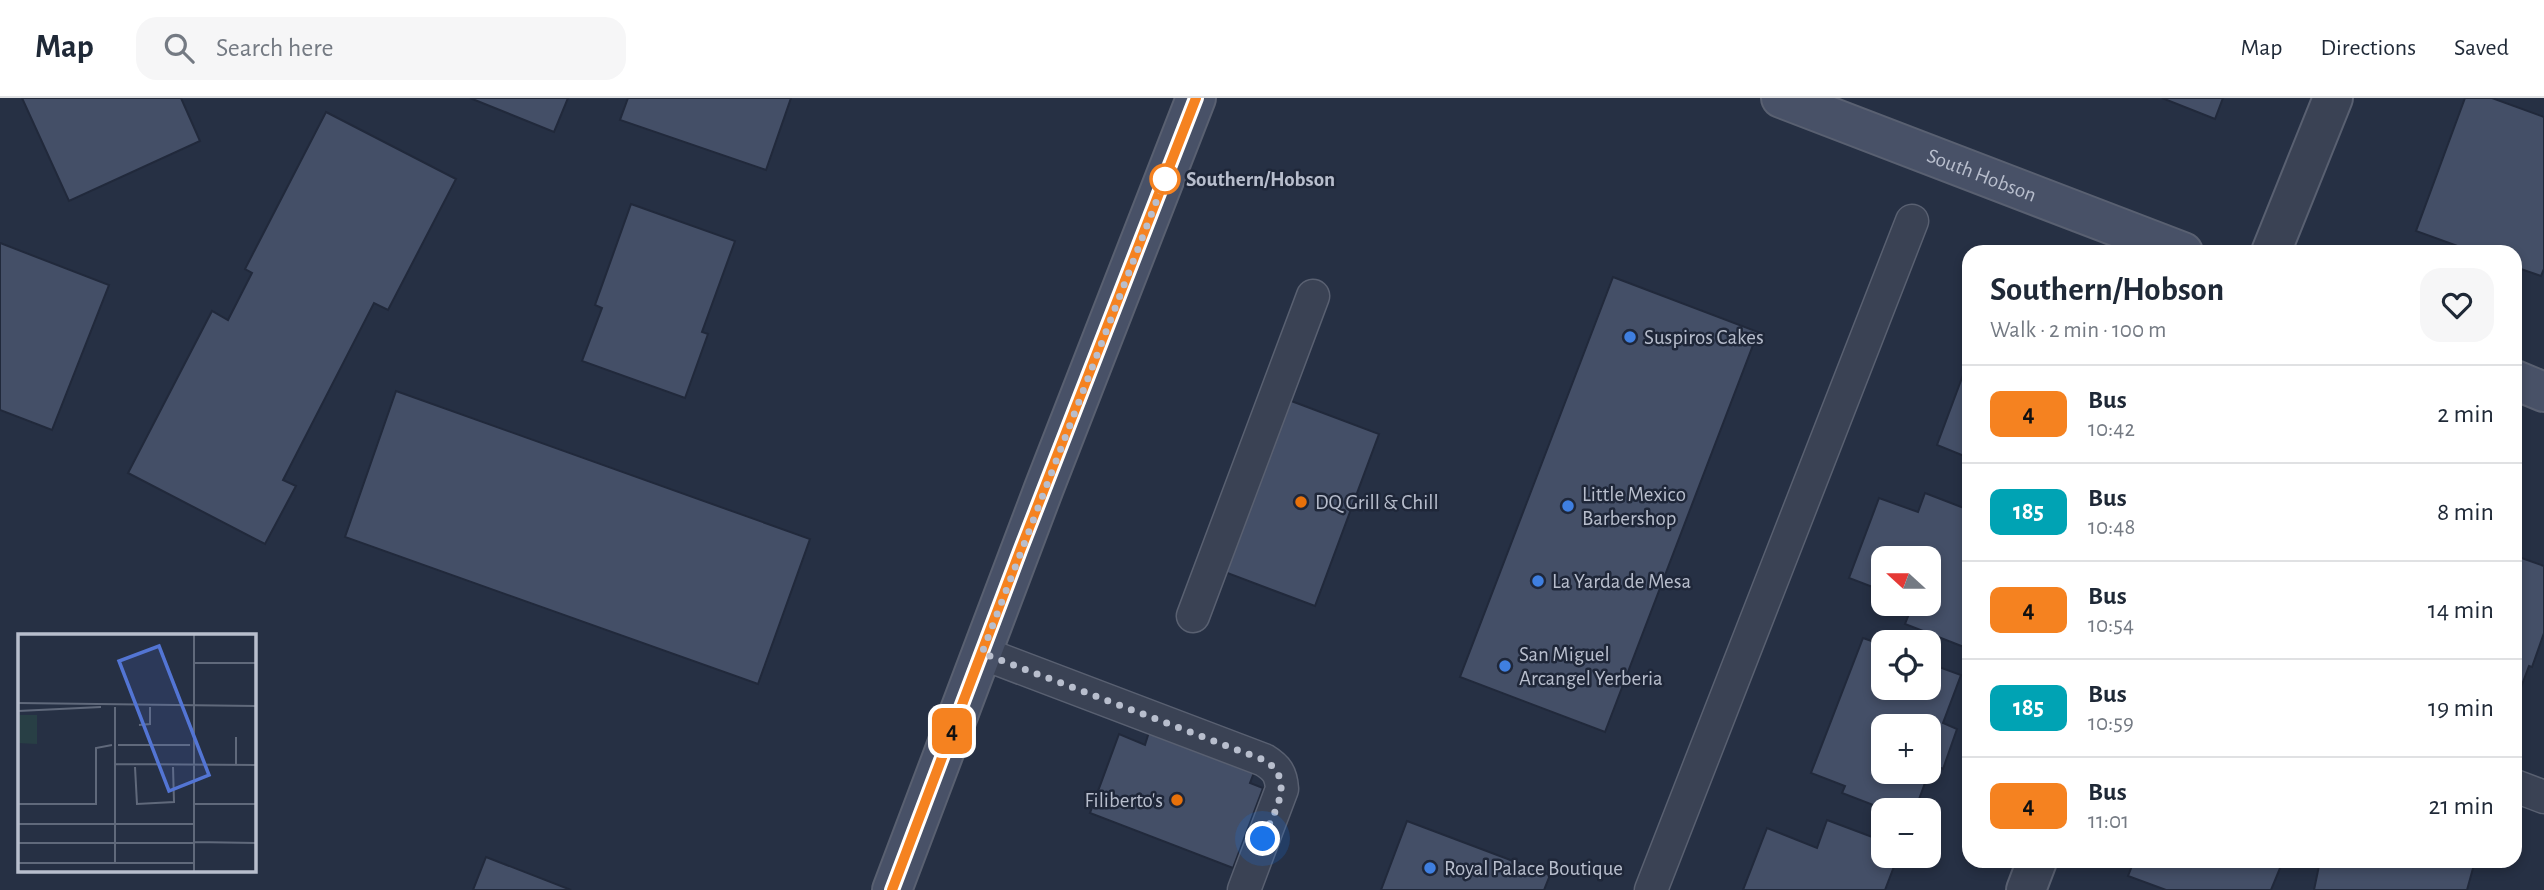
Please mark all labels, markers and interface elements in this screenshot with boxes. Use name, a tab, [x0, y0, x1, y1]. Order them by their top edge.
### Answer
search box	[136, 17, 626, 80]
icon: search	[160, 29, 198, 67]
text: Map	[35, 31, 94, 64]
text: Search here	[216, 35, 334, 61]
text: Map	[2240, 36, 2282, 60]
text: Directions	[2320, 36, 2416, 60]
text: Saved	[2454, 36, 2509, 60]
street label: South Hobson	[1924, 144, 2039, 205]
marker: Southern/Hobson	[1150, 164, 1180, 194]
place label: Southern/Hobson	[1186, 169, 1335, 190]
button: heart	[2420, 268, 2494, 342]
text: Southern/Hobson	[1990, 274, 2224, 307]
text: Walk · 2 min · 100 m	[1990, 319, 2166, 342]
place label: Suspiros Cakes	[1644, 327, 1764, 348]
marker: Suspiros Cakes	[1622, 329, 1638, 345]
text: Bus	[2088, 387, 2127, 413]
text: 2 min	[2437, 401, 2494, 427]
text: 4	[2022, 402, 2035, 426]
text: 10:42	[2088, 418, 2135, 441]
place label: Little Mexico Barbershop	[1582, 484, 1686, 529]
text: Bus	[2088, 485, 2127, 511]
place label: DQ Grill & Chill	[1315, 492, 1439, 513]
marker: DQ Grill & Chill	[1293, 494, 1309, 510]
marker: Little Mexico Barbershop	[1560, 498, 1576, 514]
text: 8 min	[2437, 499, 2494, 525]
text: 185	[2013, 500, 2044, 524]
text: 10:48	[2088, 516, 2135, 539]
north arrow	[1871, 546, 1941, 616]
map controls	[1871, 546, 1941, 868]
place label: La Yarda de Mesa	[1552, 571, 1692, 592]
marker: La Yarda de Mesa	[1530, 573, 1546, 589]
text: Bus	[2088, 583, 2127, 609]
text: 14 min	[2428, 597, 2494, 623]
text: 4	[2022, 598, 2035, 622]
text: 10:54	[2088, 614, 2134, 637]
button: locate	[1871, 630, 1941, 700]
inset map	[18, 634, 256, 872]
place label: San Miguel Arcangel Yerberia	[1519, 644, 1663, 689]
marker: San Miguel Arcangel Yerberia	[1497, 658, 1513, 674]
text: Bus	[2088, 681, 2127, 707]
text: 19 min	[2428, 695, 2494, 721]
text: 185	[2013, 696, 2044, 720]
line badge: 4	[929, 708, 975, 754]
text: 10:59	[2088, 712, 2134, 735]
button: +	[1871, 714, 1941, 784]
text: 4	[946, 719, 958, 743]
text: Bus	[2088, 779, 2127, 805]
place label: Filiberto's	[1084, 790, 1163, 811]
marker: Filiberto's	[1169, 792, 1185, 808]
text: 21 min	[2428, 793, 2494, 819]
text: 4	[2022, 794, 2035, 818]
button: −	[1871, 798, 1941, 868]
text: 11:01	[2088, 810, 2129, 833]
your location	[1245, 821, 1280, 856]
place label: Royal Palace Boutique	[1444, 858, 1623, 879]
marker: Royal Palace Boutique	[1422, 860, 1438, 876]

